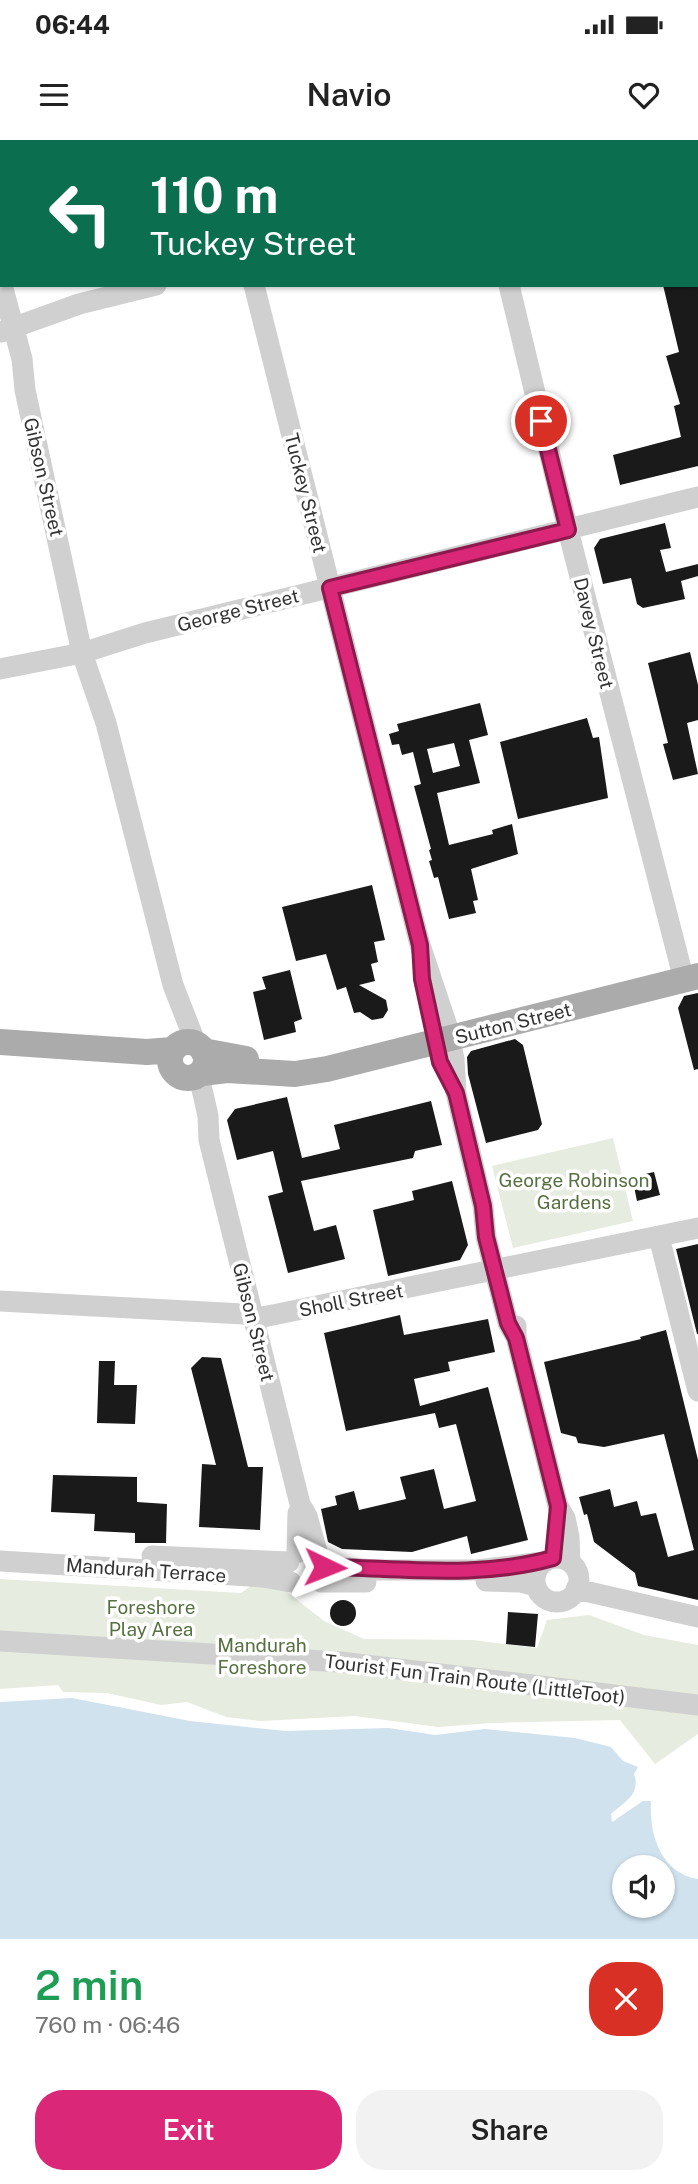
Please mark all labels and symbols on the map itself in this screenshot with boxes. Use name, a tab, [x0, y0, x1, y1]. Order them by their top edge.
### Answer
pin	[511, 391, 571, 451]
street label: Gibson Street	[20, 415, 68, 539]
street label: Tuckey Street	[281, 431, 331, 555]
street label: Davey Street	[570, 575, 618, 691]
street label: George Street	[175, 584, 301, 636]
street label: Sutton Street	[453, 998, 573, 1048]
park label: George Robinson Gardens	[499, 1169, 649, 1213]
street label: Gibson Street	[229, 1260, 279, 1384]
street label: Sholl Street	[297, 1279, 405, 1321]
position arrow	[288, 1530, 362, 1604]
street label: Mandurah Terrace	[65, 1553, 227, 1587]
park label: Foreshore Play Area	[106, 1596, 196, 1640]
park label: Mandurah Foreshore	[217, 1634, 307, 1678]
street label: Tourist Fun Train Route (LittleToot)	[324, 1650, 626, 1708]

